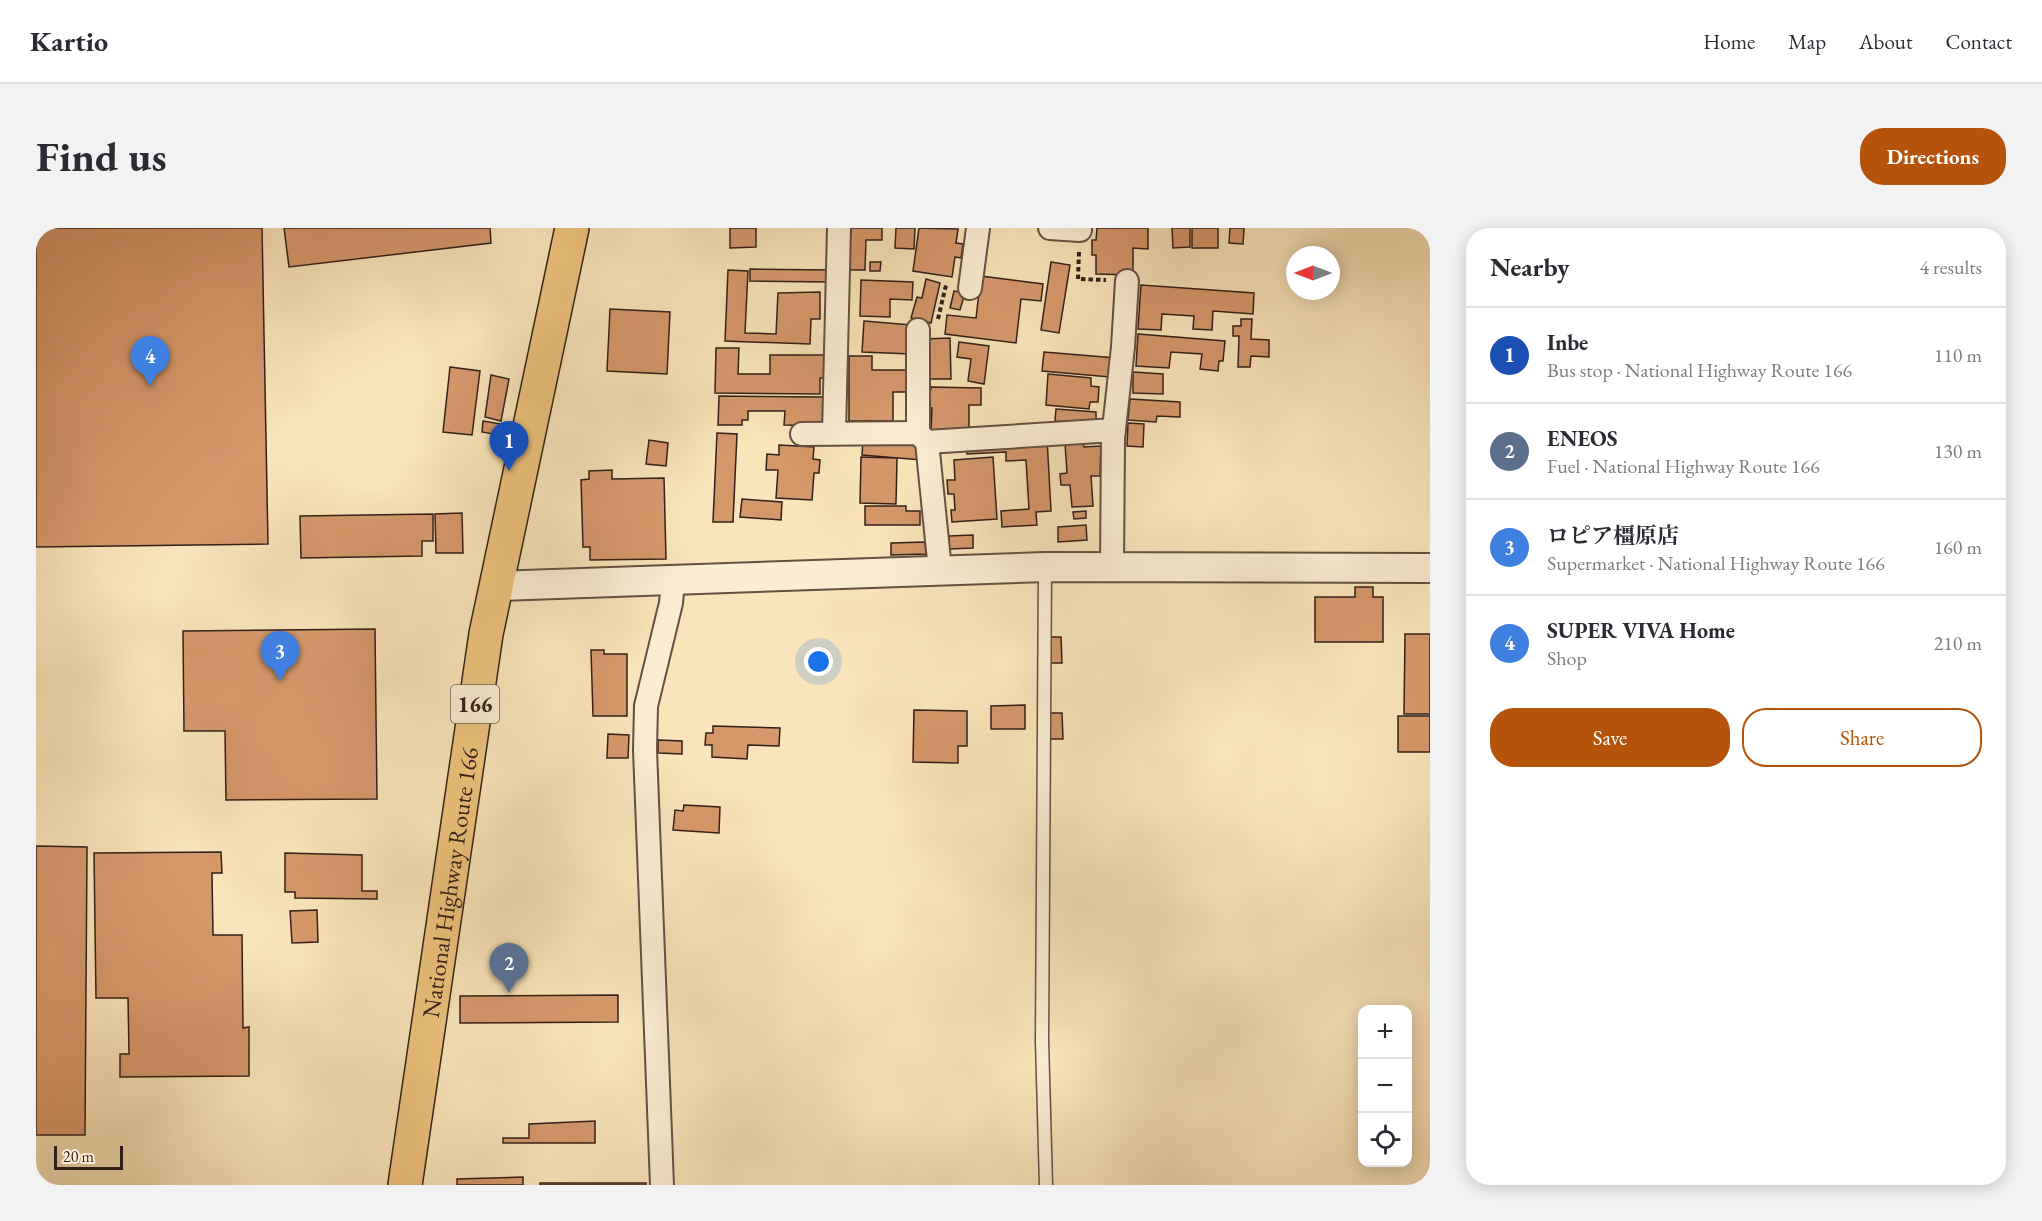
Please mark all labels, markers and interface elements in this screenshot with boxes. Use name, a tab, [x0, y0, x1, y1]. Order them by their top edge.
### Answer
text: Kartio	[30, 23, 108, 59]
text: Home	[1703, 28, 1755, 55]
text: Map	[1788, 28, 1826, 55]
text: About	[1859, 28, 1912, 55]
text: Contact	[1945, 28, 2012, 55]
button: Directions	[1860, 128, 2006, 185]
text: Find us	[36, 129, 167, 184]
north arrow	[1286, 246, 1340, 300]
text: Nearby	[1490, 250, 1570, 284]
text: 4 results	[1919, 254, 1982, 280]
text: Inbe	[1547, 328, 1588, 357]
pin: 4	[130, 336, 170, 386]
text: 1	[1504, 342, 1515, 368]
text: 110 m	[1934, 342, 1982, 368]
text: Bus stop · National Highway Route 166	[1547, 357, 1852, 383]
pin: 1	[490, 422, 528, 471]
text: ENEOS	[1547, 424, 1618, 453]
text: 2	[1504, 438, 1515, 464]
text: 130 m	[1934, 438, 1982, 464]
text: Fuel · National Highway Route 166	[1547, 453, 1820, 479]
text: ロピア橿原店	[1547, 521, 1679, 550]
text: 3	[1504, 534, 1515, 560]
text: 160 m	[1934, 534, 1982, 560]
text: Supermarket · National Highway Route 166	[1547, 550, 1885, 576]
text: SUPER VIVA Home	[1547, 616, 1735, 645]
text: 4	[1504, 630, 1515, 656]
text: 210 m	[1934, 630, 1982, 656]
pin: 3	[260, 632, 300, 681]
text: Shop	[1547, 645, 1587, 671]
your location	[804, 647, 833, 676]
road number: 166	[451, 685, 499, 723]
button: Save	[1490, 708, 1730, 767]
button: Share	[1742, 708, 1982, 767]
street label: National Highway Route 166	[414, 745, 485, 1020]
pin: 2	[490, 944, 528, 993]
map controls	[1358, 1005, 1412, 1167]
button: +	[1358, 1005, 1412, 1059]
button: −	[1358, 1059, 1412, 1113]
button: locate	[1358, 1113, 1412, 1167]
scale bar	[54, 1143, 123, 1170]
text: 20 m	[63, 1146, 94, 1167]

